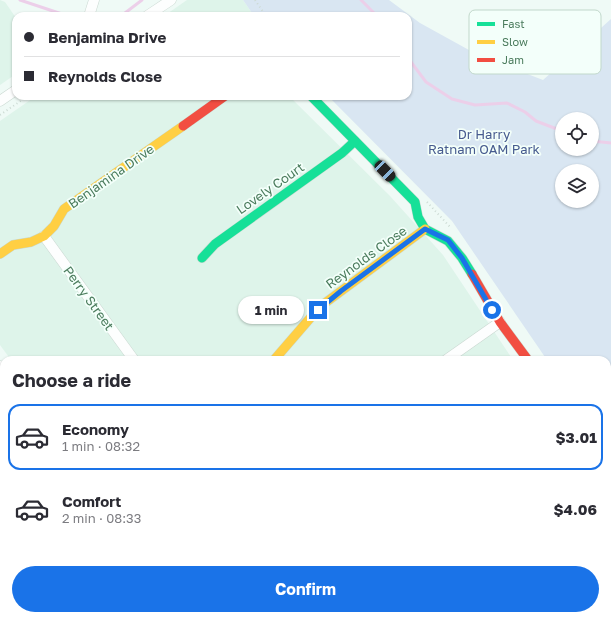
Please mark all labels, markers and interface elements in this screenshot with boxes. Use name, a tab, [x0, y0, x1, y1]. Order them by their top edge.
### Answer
legend	[469, 10, 601, 74]
text: Fast	[502, 17, 525, 30]
text: Benjamina Drive	[48, 28, 166, 46]
text: Slow	[502, 35, 528, 48]
text: Jam	[502, 53, 524, 66]
text: Reynolds Close	[48, 67, 162, 85]
map controls	[555, 112, 599, 208]
button: locate	[555, 112, 599, 156]
park label: Dr Harry Ratnam OAM Park	[428, 126, 541, 157]
street label: Benjamina Drive	[65, 141, 157, 211]
car	[372, 158, 398, 184]
street label: Lovely Court	[233, 159, 307, 217]
button: layers	[555, 164, 599, 208]
street label: Reynolds Close	[322, 222, 410, 292]
street label: Perry Street	[60, 263, 118, 333]
callout: 1 min	[238, 296, 304, 324]
route end	[309, 301, 327, 319]
route start	[483, 301, 501, 319]
text: 1 min	[255, 302, 287, 318]
text: Choose a ride	[12, 369, 131, 391]
icon: car	[14, 419, 50, 455]
text: Economy	[62, 420, 129, 438]
text: $3.01	[556, 428, 597, 446]
text: 1 min · 08:32	[62, 438, 140, 454]
icon: car	[14, 491, 50, 527]
text: Comfort	[62, 492, 121, 510]
text: $4.06	[553, 500, 597, 518]
text: 2 min · 08:33	[62, 510, 141, 526]
button: Confirm	[12, 566, 599, 612]

